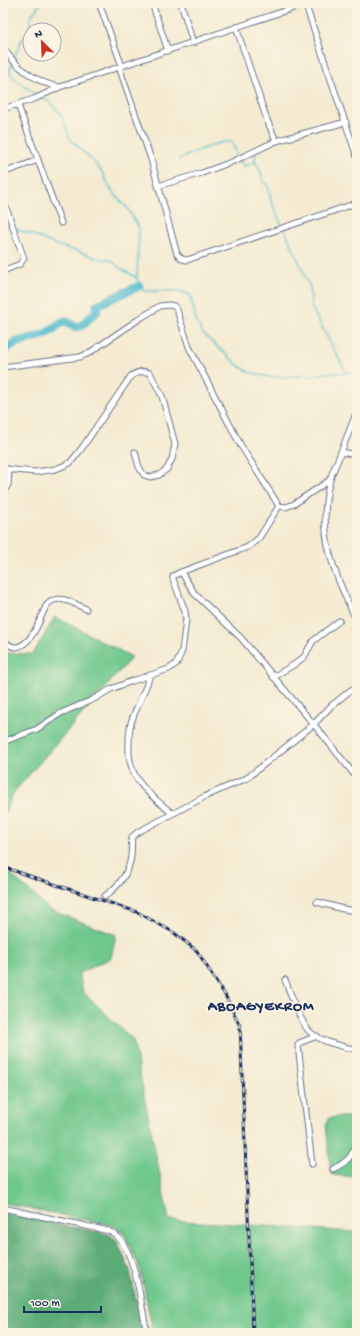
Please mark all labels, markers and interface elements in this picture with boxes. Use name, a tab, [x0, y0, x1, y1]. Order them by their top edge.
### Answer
north arrow	[22, 22, 62, 62]
text: N	[33, 28, 44, 42]
district label: ABOAGYEKROM	[207, 998, 314, 1016]
scale bar	[24, 1288, 101, 1314]
text: 100 m	[29, 1297, 60, 1311]

